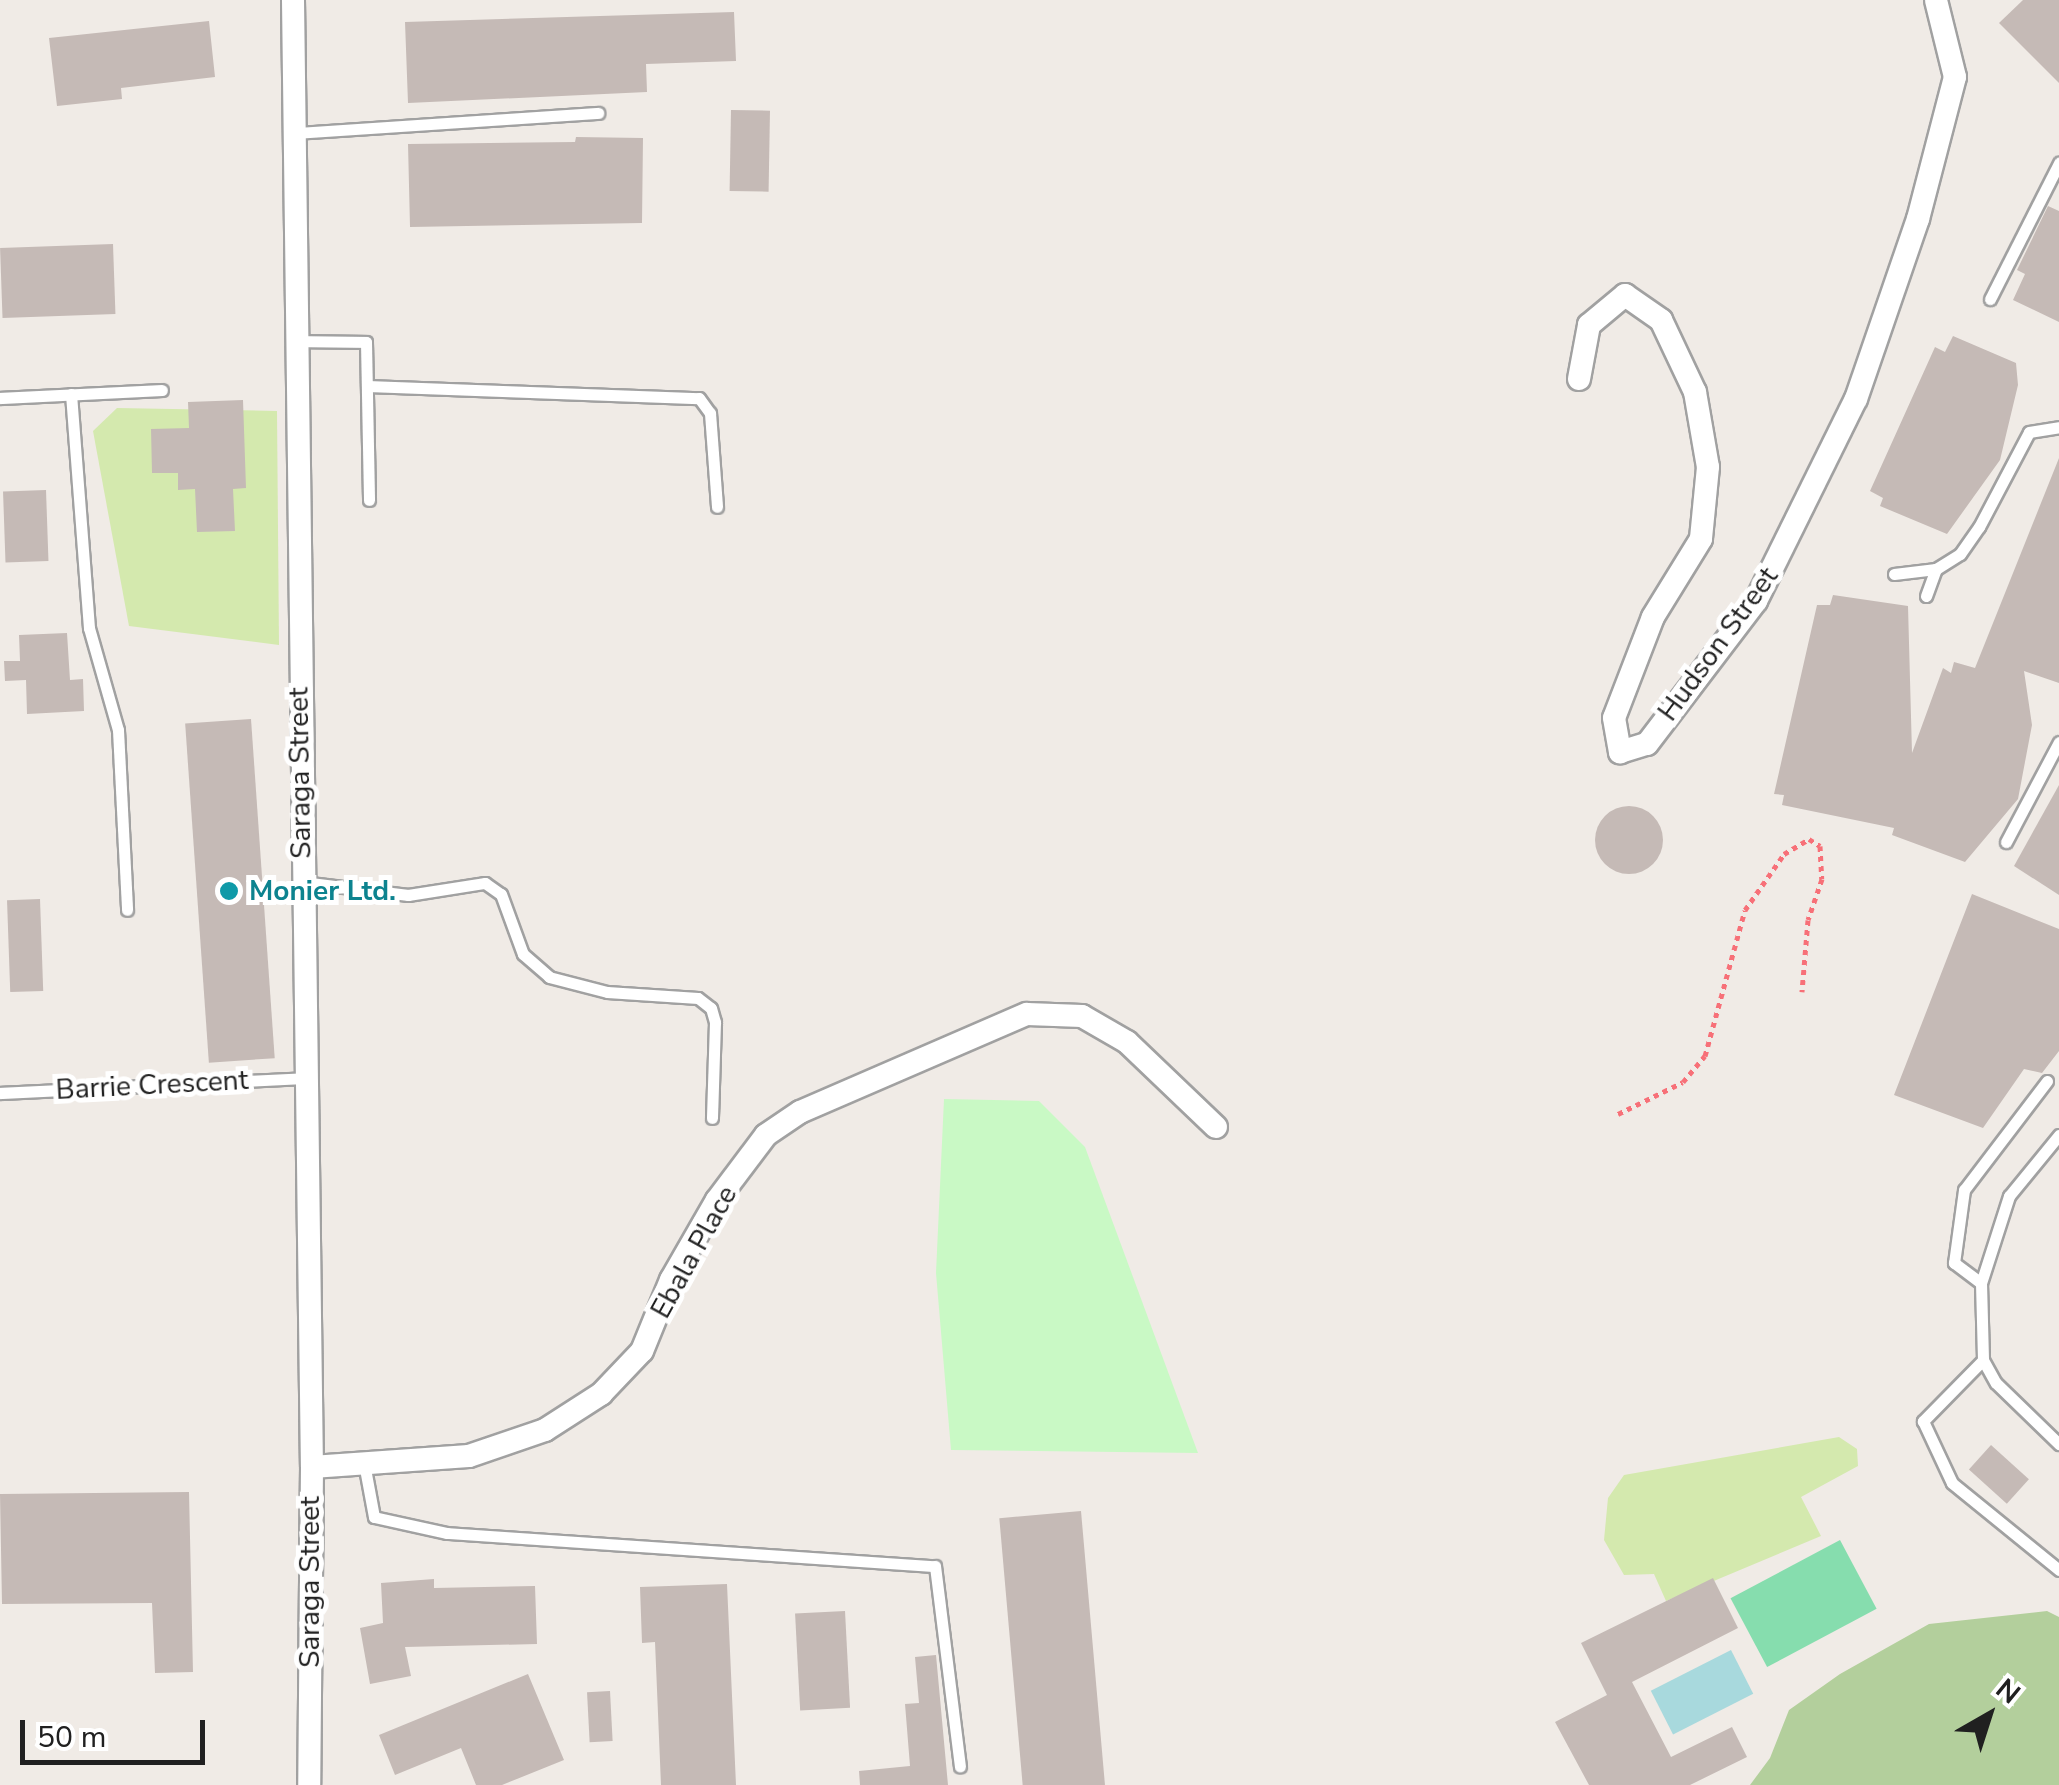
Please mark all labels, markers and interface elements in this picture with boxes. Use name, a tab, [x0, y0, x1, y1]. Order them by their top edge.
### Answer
street label: Hudson Street	[1651, 561, 1785, 727]
street label: Saraga Street	[282, 687, 318, 859]
place label: Monier Ltd.	[249, 874, 396, 908]
marker: Monier Ltd.	[218, 880, 240, 902]
street label: Barrie Crescent	[55, 1063, 249, 1107]
street label: Ebala Place	[644, 1180, 744, 1324]
street label: Saraga Street	[293, 1496, 327, 1668]
north arrow	[1939, 1665, 2039, 1765]
text: N	[1988, 1670, 2028, 1713]
scale bar	[25, 1700, 210, 1762]
text: 50 m	[37, 1717, 106, 1758]

